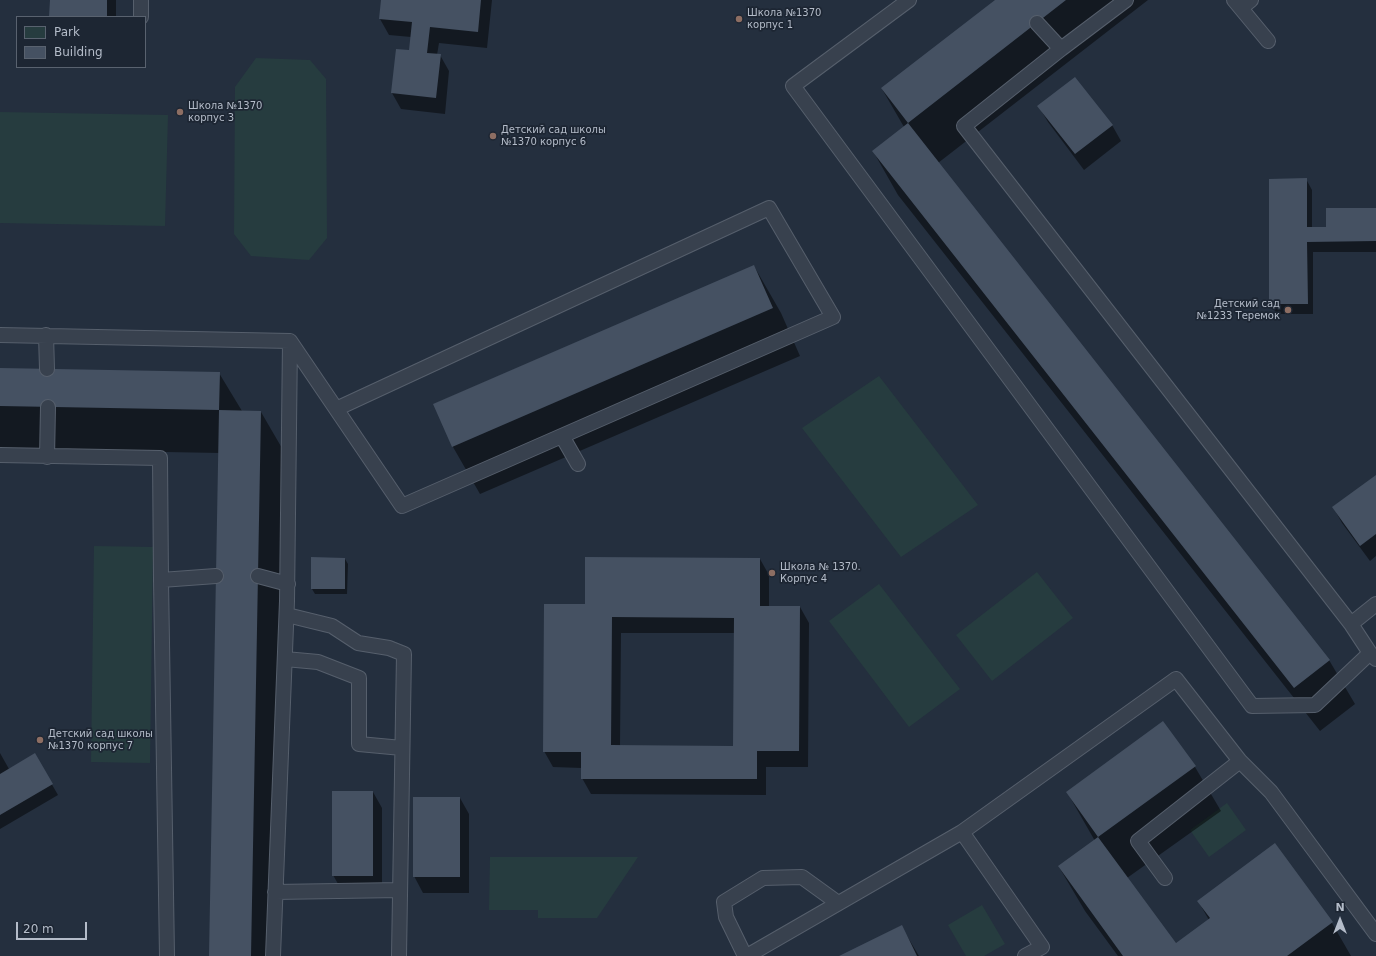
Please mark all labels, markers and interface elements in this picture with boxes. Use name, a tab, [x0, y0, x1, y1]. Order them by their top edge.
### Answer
place label: Школа №1370 корпус 1	[747, 7, 821, 30]
marker: Школа №1370 корпус 1	[734, 14, 744, 24]
legend	[16, 16, 146, 68]
text: Park	[54, 25, 80, 39]
text: Building	[54, 45, 103, 59]
place label: Школа №1370 корпус 3	[188, 100, 262, 124]
marker: Школа №1370 корпус 3	[175, 107, 185, 117]
place label: Детский сад школы №1370 корпус 6	[501, 124, 606, 148]
marker: Детский сад школы №1370 корпус 6	[488, 131, 498, 141]
place label: Детский сад №1233 Теремок	[1197, 298, 1280, 322]
marker: Детский сад №1233 Теремок	[1283, 305, 1293, 315]
place label: Школа № 1370. Корпус 4	[780, 561, 861, 584]
marker: Школа № 1370. Корпус 4	[767, 568, 777, 578]
place label: Детский сад школы №1370 корпус 7	[48, 728, 153, 752]
marker: Детский сад школы №1370 корпус 7	[35, 735, 45, 745]
north arrow	[1320, 900, 1360, 940]
text: N	[1335, 901, 1345, 914]
scale bar	[18, 914, 89, 940]
text: 20 m	[23, 922, 54, 936]

